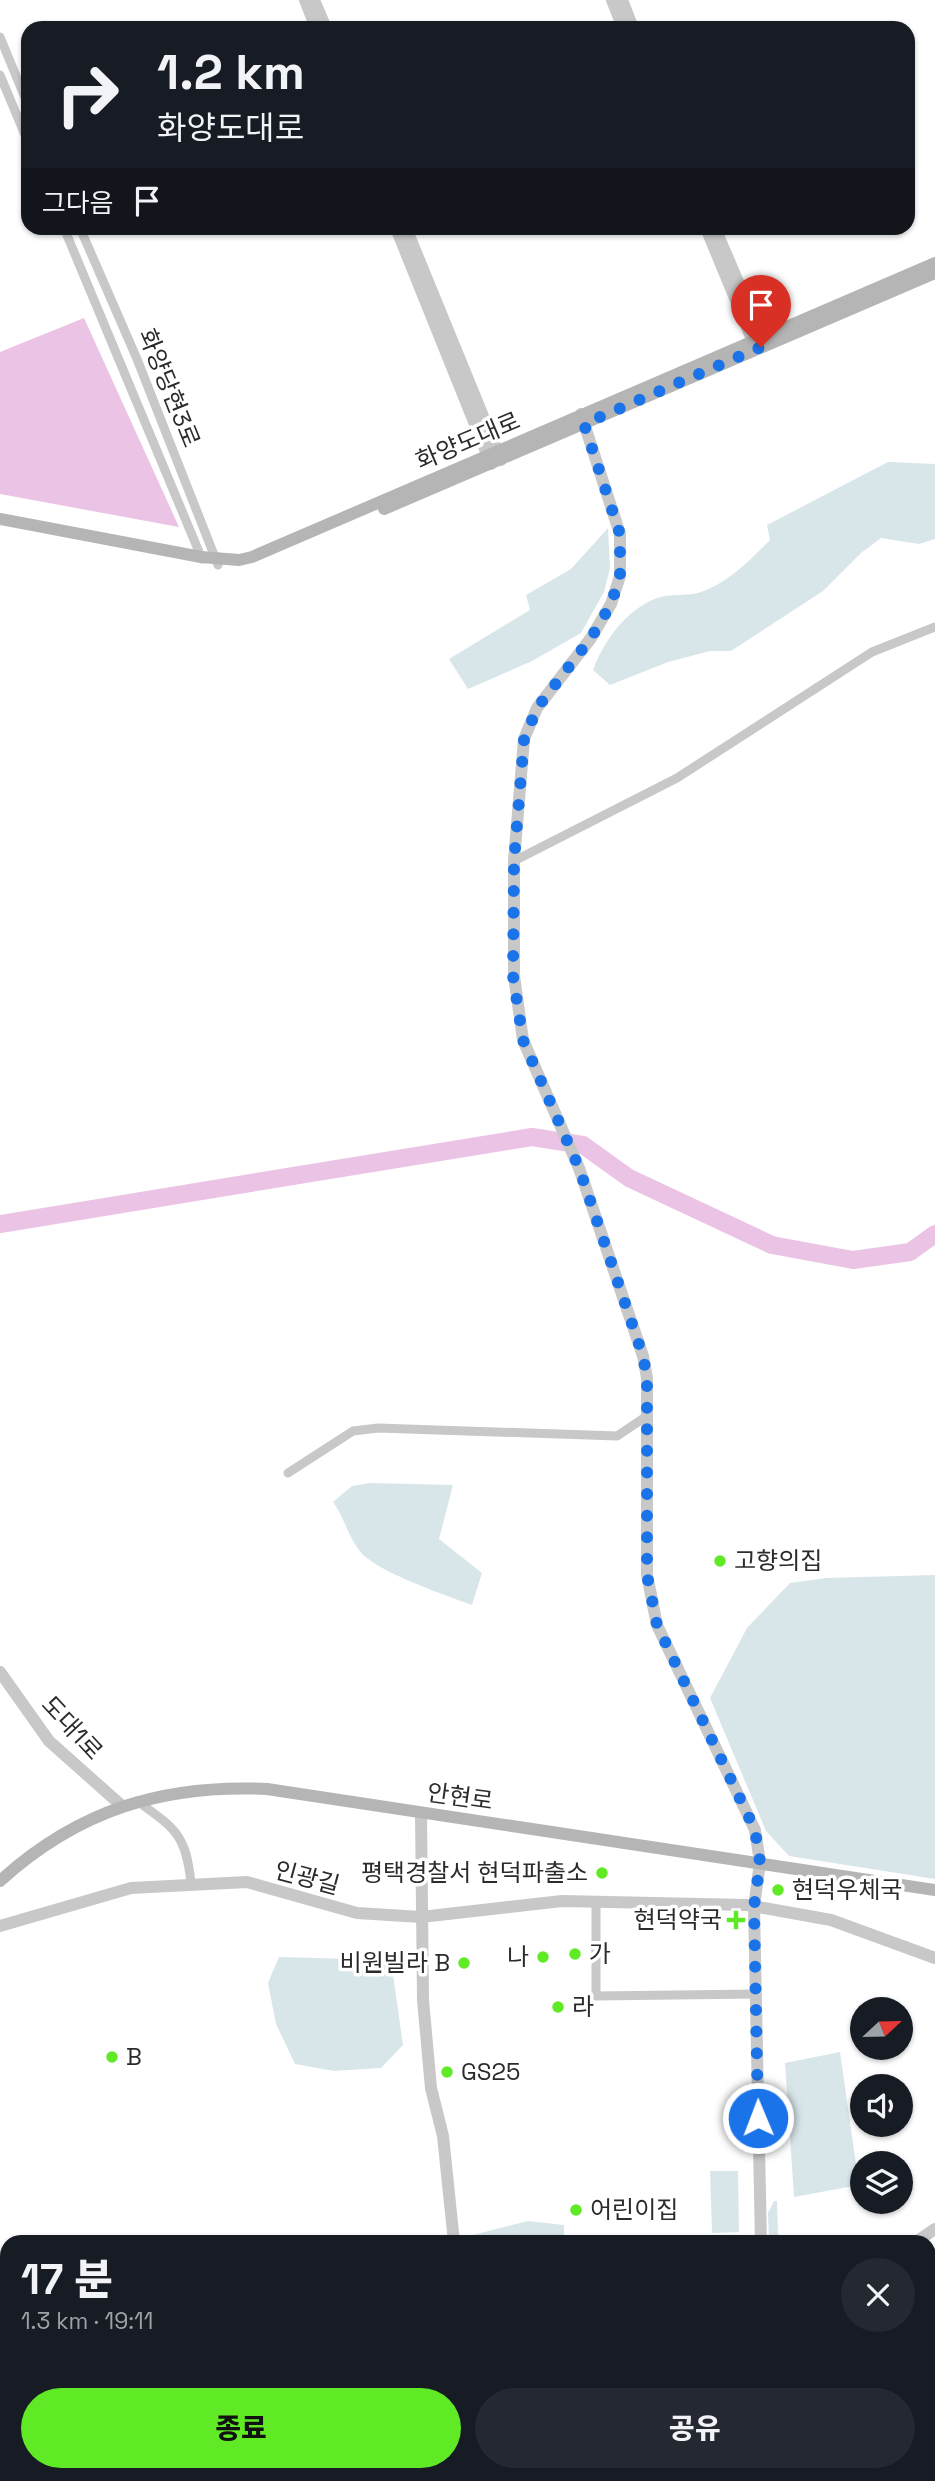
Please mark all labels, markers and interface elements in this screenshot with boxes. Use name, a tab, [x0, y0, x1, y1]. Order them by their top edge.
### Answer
text: 1.2 km	[157, 41, 305, 103]
icon: right	[42, 49, 133, 140]
text: 화양도대로	[157, 108, 304, 148]
icon: arrive	[128, 182, 166, 220]
text: 그다음	[42, 186, 114, 220]
pin	[731, 275, 791, 347]
icon: arrive	[742, 286, 780, 324]
street label: 화양당현3로	[132, 324, 207, 452]
street label: 화양도대로	[411, 405, 525, 476]
place label: 고향의집	[734, 1545, 822, 1576]
marker: 고향의집	[712, 1553, 728, 1569]
street label: 도대1로	[35, 1689, 110, 1766]
street label: 안현로	[425, 1777, 495, 1816]
street label: 인광길	[271, 1854, 343, 1901]
place label: 평택경찰서 현덕파출소	[361, 1857, 588, 1888]
marker: 평택경찰서 현덕파출소	[594, 1865, 610, 1881]
place label: 현덕우체국	[792, 1874, 902, 1905]
marker: 현덕우체국	[770, 1882, 786, 1898]
place label: 현덕약국	[634, 1904, 722, 1935]
marker: 현덕약국	[728, 1912, 744, 1928]
place label: 가	[589, 1938, 611, 1969]
place label: 나	[507, 1941, 529, 1972]
marker: 가	[567, 1946, 583, 1962]
place label: 비원빌라 B	[340, 1947, 450, 1978]
marker: 나	[535, 1949, 551, 1965]
marker: 비원빌라 B	[456, 1955, 472, 1971]
place label: 라	[572, 1991, 594, 2022]
north arrow	[850, 1997, 914, 2060]
map controls	[850, 1997, 913, 2214]
marker: 라	[550, 1999, 566, 2015]
place label: B	[126, 2041, 142, 2072]
marker: B	[104, 2049, 120, 2065]
place label: GS25	[461, 2056, 520, 2087]
marker: GS25	[439, 2064, 455, 2080]
button: sound	[850, 2074, 913, 2137]
position arrow	[721, 2081, 795, 2155]
button: layers	[850, 2151, 913, 2214]
place label: 어린이집	[590, 2194, 678, 2225]
marker: 어린이집	[568, 2202, 584, 2218]
text: 17 분	[21, 2253, 113, 2306]
button: close	[841, 2258, 915, 2332]
text: 1.3 km · 19:11	[21, 2306, 153, 2336]
button: 종료	[21, 2388, 461, 2468]
button: 공유	[475, 2388, 915, 2468]

